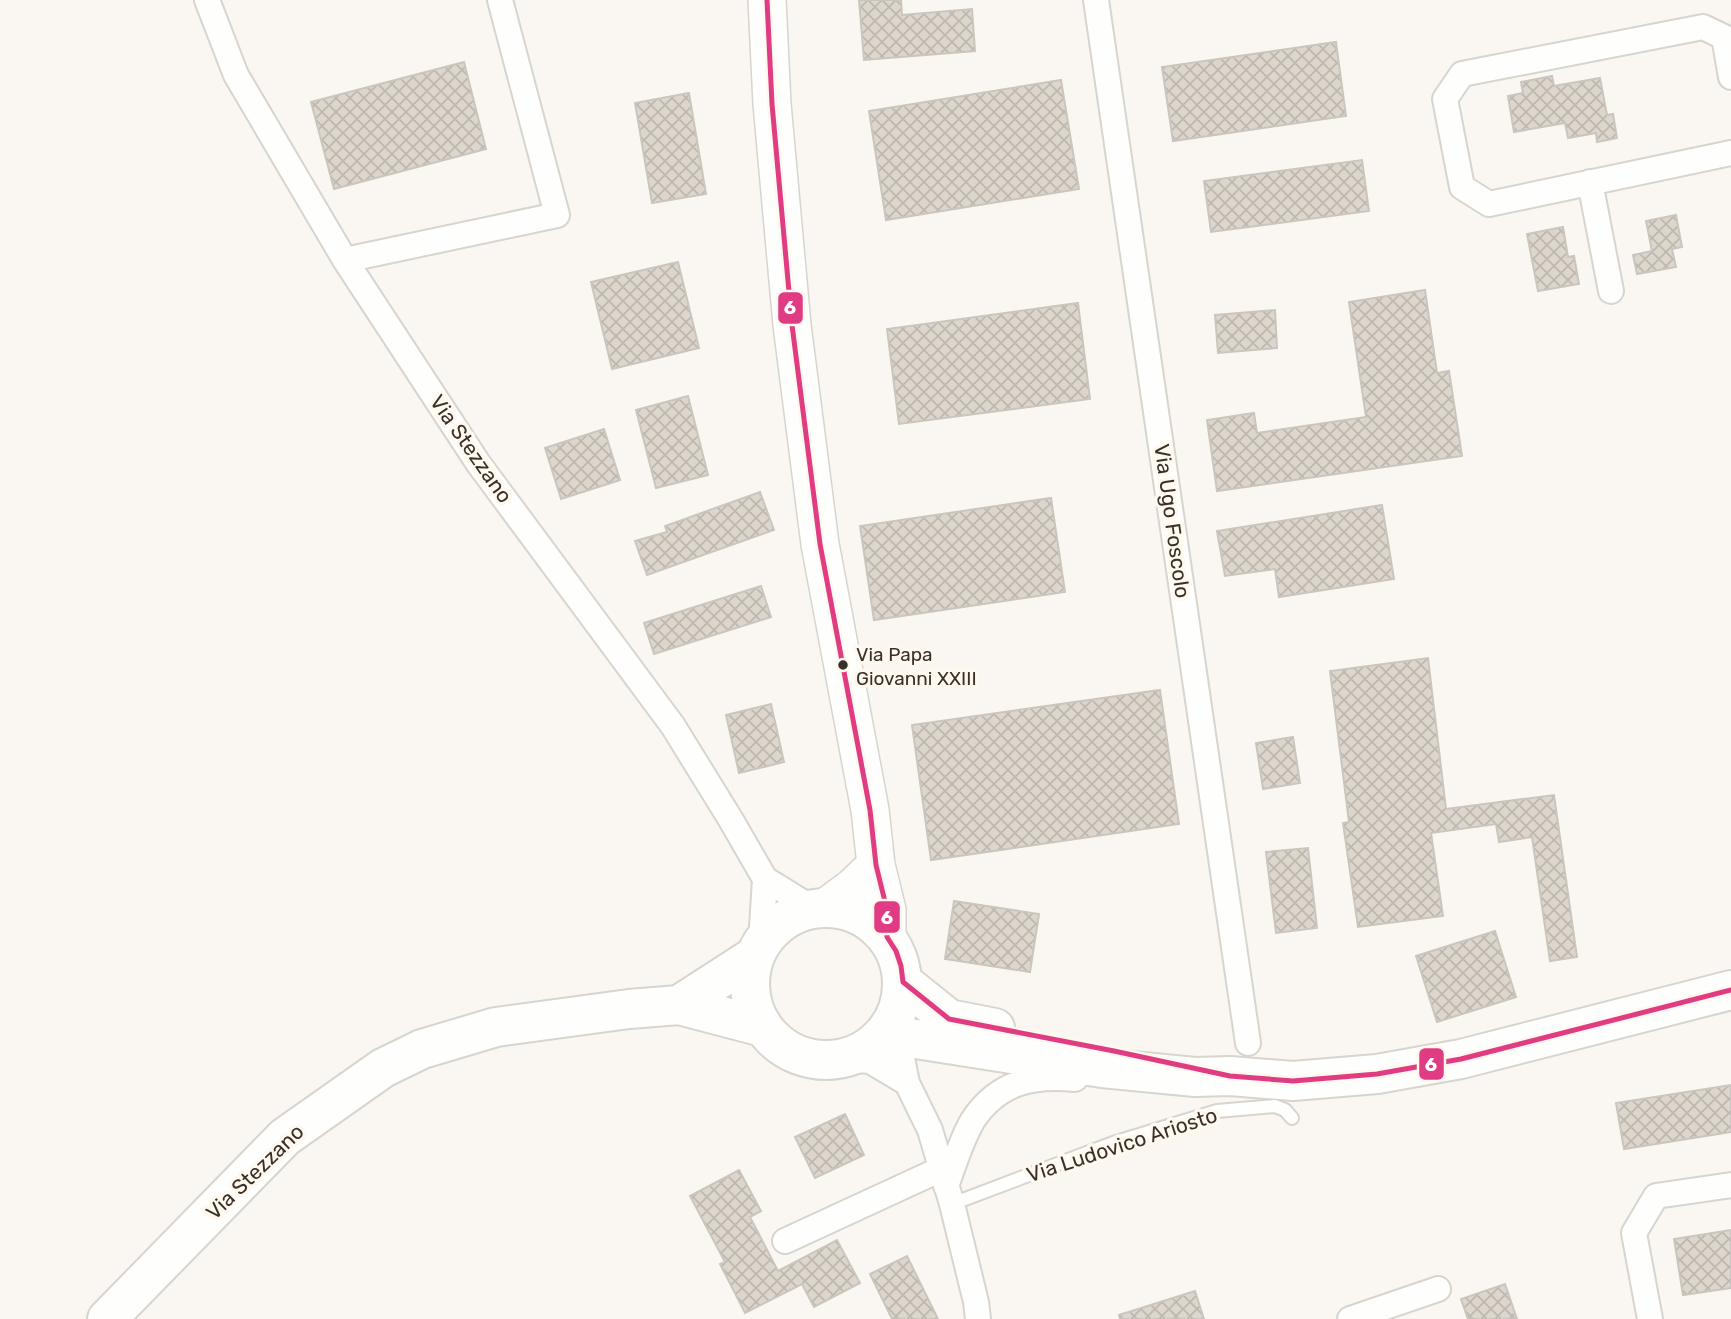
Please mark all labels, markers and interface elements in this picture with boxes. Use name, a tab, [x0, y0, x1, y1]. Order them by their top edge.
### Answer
line badge: 6	[777, 291, 804, 325]
text: 6	[784, 296, 796, 319]
street label: Via Stezzano	[425, 390, 518, 508]
street label: Via Ugo Foscolo	[1149, 442, 1196, 600]
place label: Via Papa Giovanni XXIII	[856, 643, 977, 690]
marker: Via Papa Giovanni XXIII	[836, 658, 850, 672]
line badge: 6	[873, 900, 901, 934]
text: 6	[881, 906, 893, 929]
line badge: 6	[1418, 1047, 1445, 1081]
text: 6	[1425, 1053, 1437, 1076]
street label: Via Ludovico Ariosto	[1023, 1102, 1220, 1187]
street label: Via Stezzano	[201, 1119, 309, 1224]

